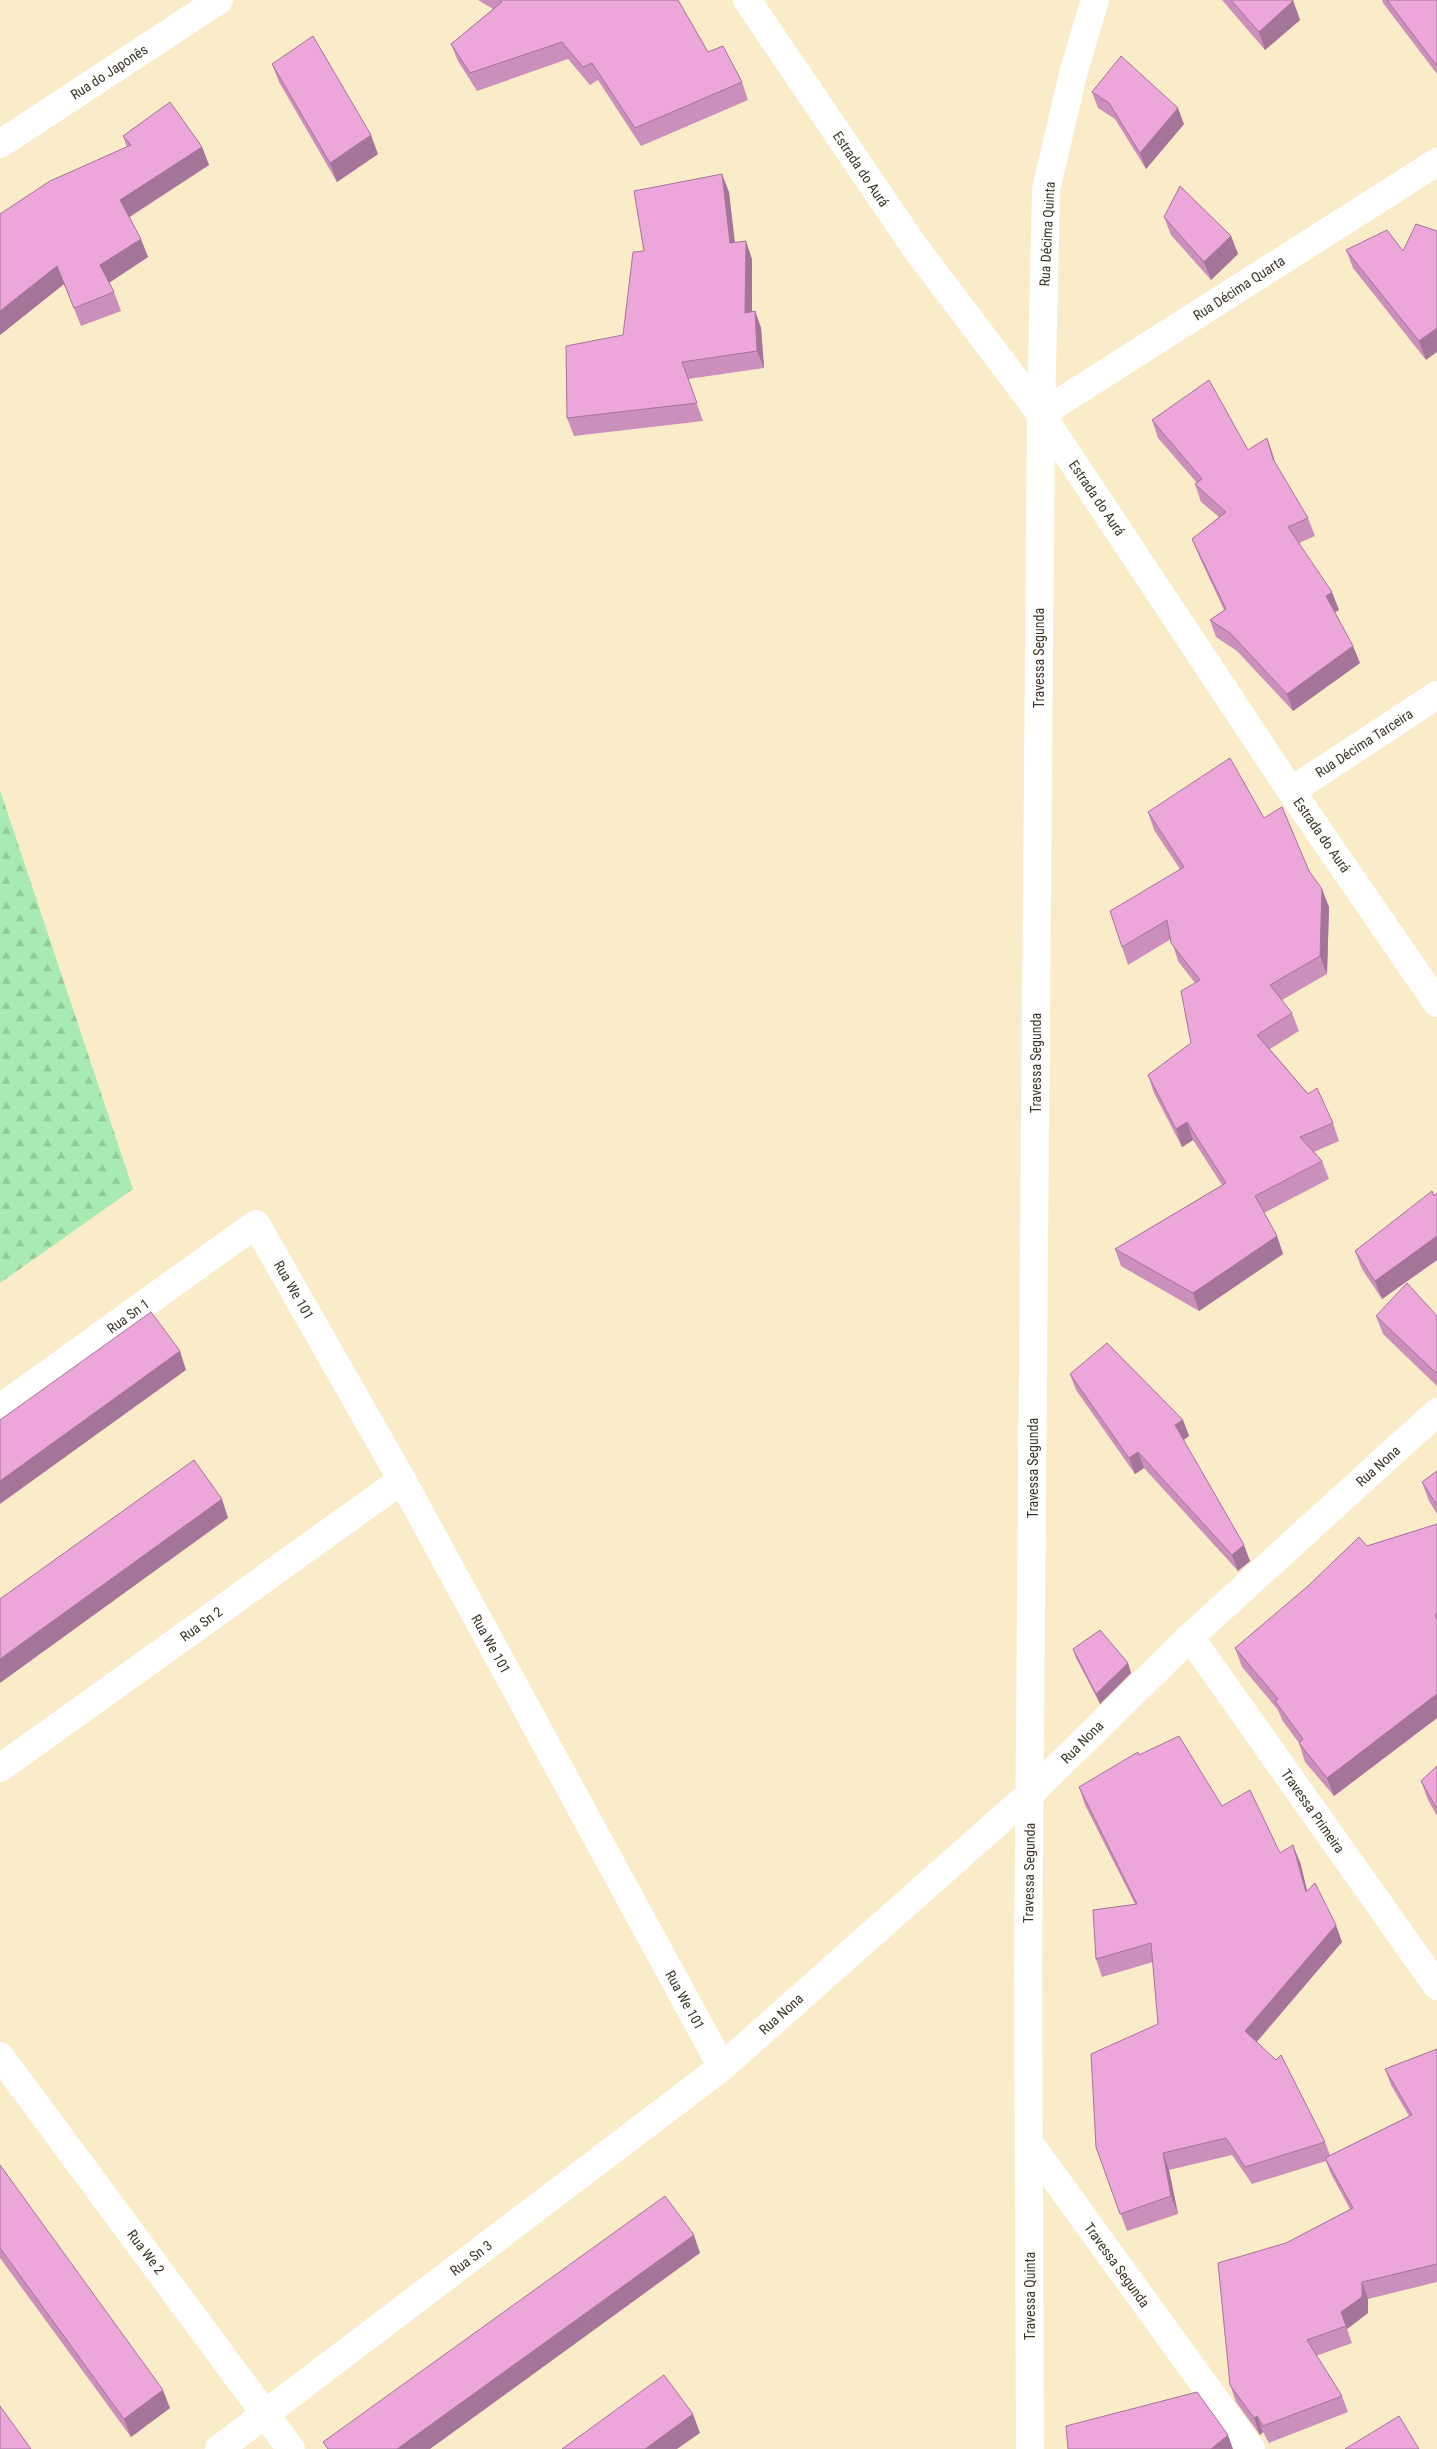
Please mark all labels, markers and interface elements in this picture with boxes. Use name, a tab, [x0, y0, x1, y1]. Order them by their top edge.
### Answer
street label: Rua do Japonês	[68, 41, 150, 103]
street label: Estrada do Aurá	[830, 128, 892, 210]
street label: Rua Décima Quinta	[1036, 181, 1058, 287]
street label: Rua Décima Quarta	[1190, 252, 1288, 324]
street label: Estrada do Aurá	[1066, 457, 1128, 539]
street label: Travessa Segunda	[1031, 608, 1047, 708]
street label: Rua Décima Tarceira	[1312, 706, 1416, 780]
street label: Estrada do Aurá	[1290, 794, 1354, 876]
street label: Travessa Segunda	[1028, 1013, 1044, 1113]
street label: Rua We 101	[271, 1258, 317, 1322]
street label: Rua Sn 1	[104, 1295, 152, 1337]
street label: Travessa Segunda	[1025, 1418, 1041, 1518]
street label: Rua Nona	[1353, 1442, 1403, 1490]
street label: Rua Sn 2	[177, 1603, 225, 1645]
street label: Rua We 101	[468, 1612, 514, 1676]
street label: Rua Nona	[1057, 1717, 1107, 1767]
street label: Travessa Primeira	[1278, 1766, 1348, 1856]
street label: Travessa Segunda	[1020, 1823, 1038, 1923]
street label: Rua We 101	[662, 1968, 708, 2032]
street label: Rua Nona	[756, 1990, 806, 2038]
street label: Travessa Segunda	[1081, 2220, 1153, 2310]
street label: Rua We 2	[124, 2227, 168, 2277]
street label: Rua Sn 3	[447, 2237, 495, 2279]
street label: Travessa Quinta	[1022, 2252, 1038, 2340]

